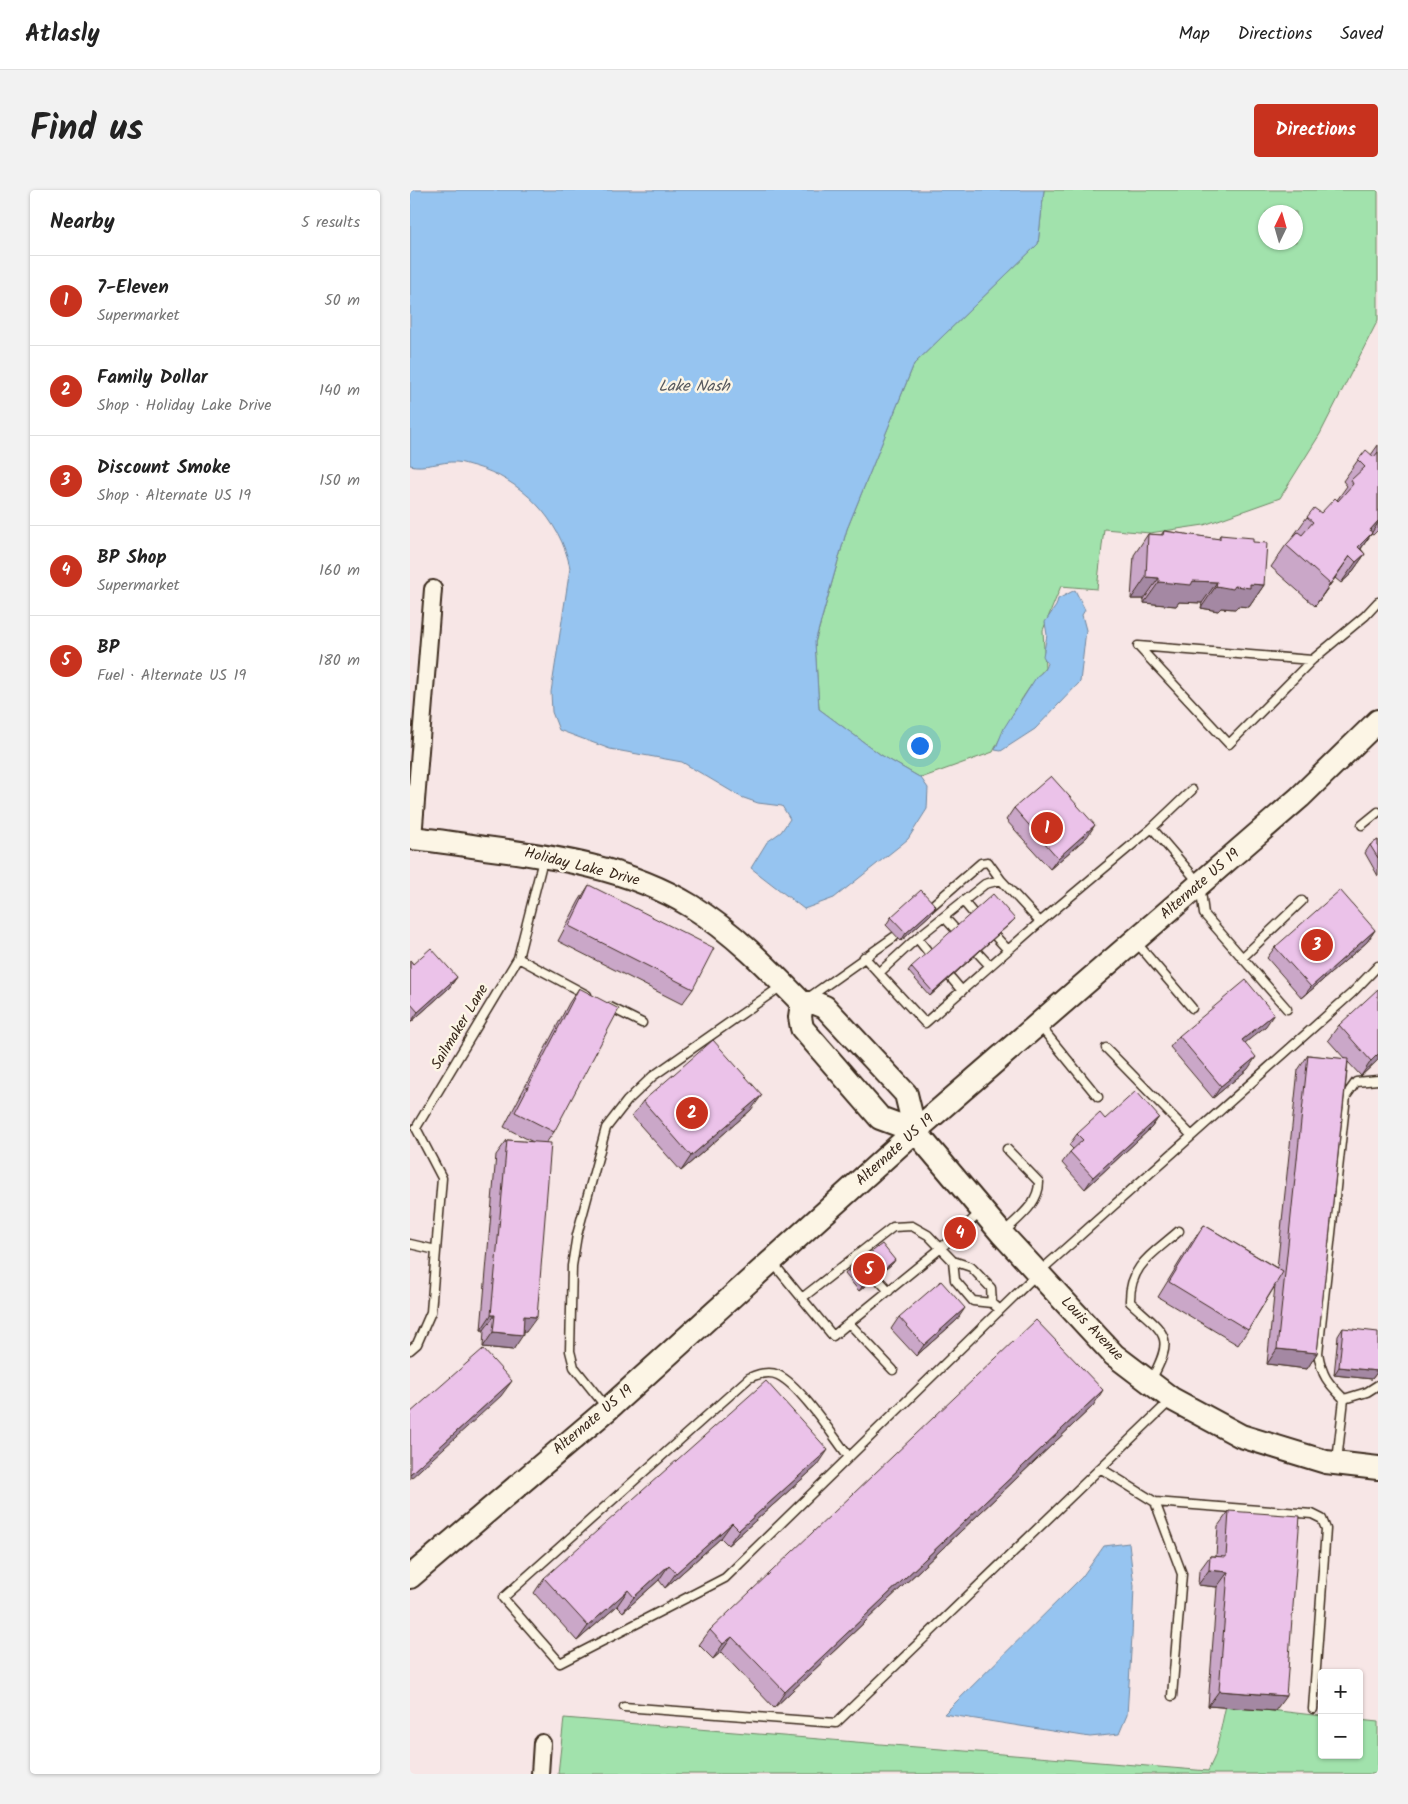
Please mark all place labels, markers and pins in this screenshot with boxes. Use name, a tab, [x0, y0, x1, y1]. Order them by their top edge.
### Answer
pin: 1	[1031, 809, 1063, 847]
pin: 3	[1301, 926, 1333, 964]
pin: 2	[676, 1094, 708, 1132]
pin: 4	[944, 1214, 976, 1252]
pin: 5	[853, 1250, 885, 1288]

